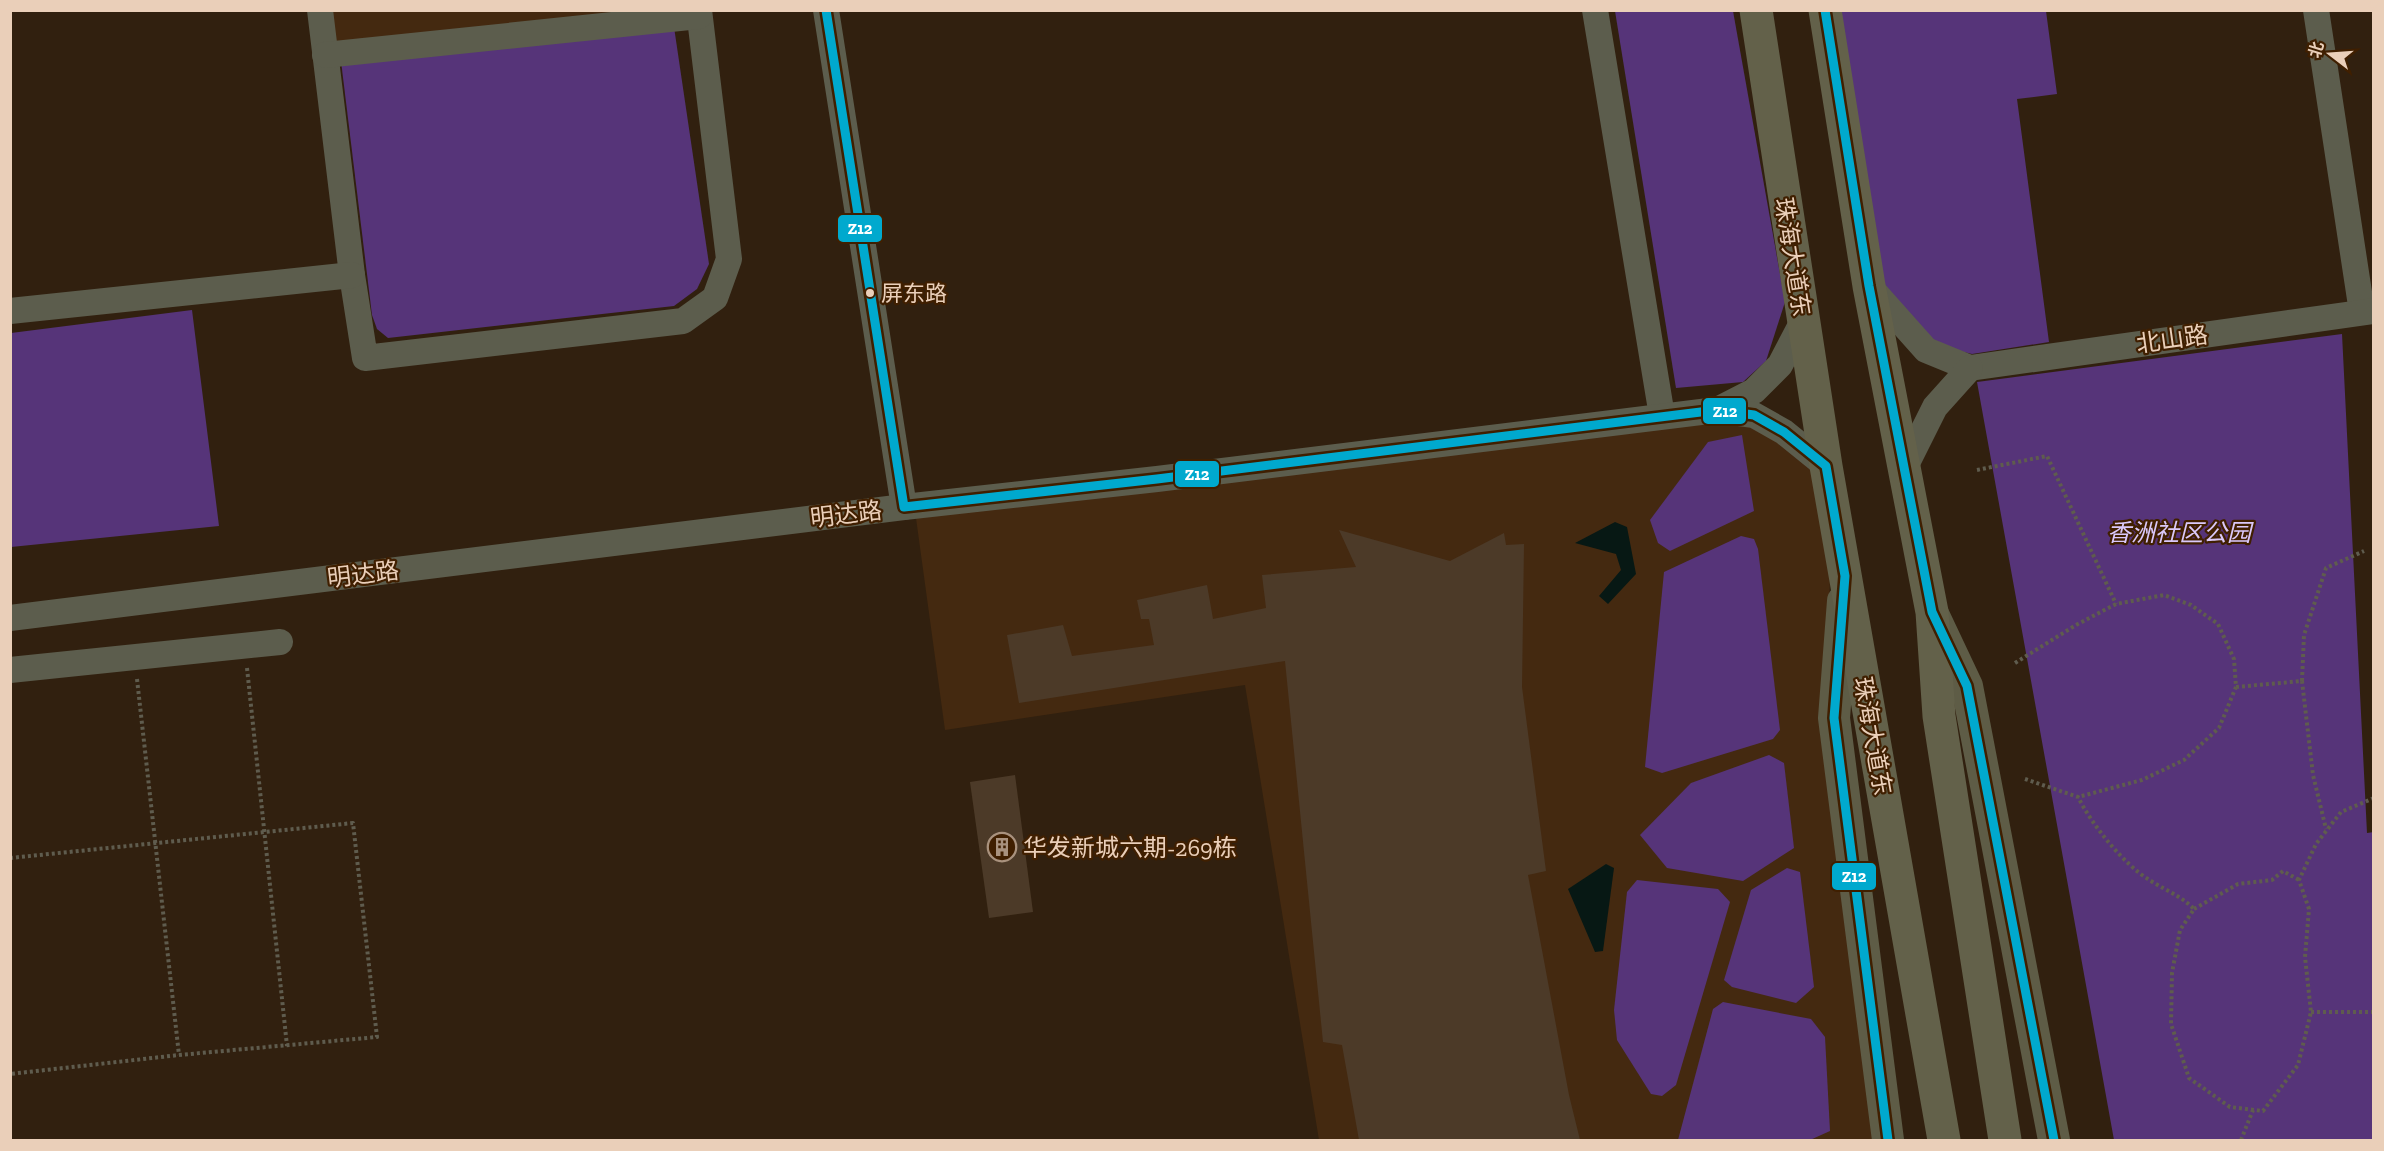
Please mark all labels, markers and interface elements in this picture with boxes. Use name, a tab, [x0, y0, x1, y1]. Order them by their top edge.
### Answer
north arrow	[2300, 24, 2360, 84]
text: 北	[2305, 39, 2328, 60]
street label: 珠海大道东	[1769, 195, 1817, 319]
line badge: Z12	[837, 214, 883, 243]
text: Z12	[848, 219, 873, 238]
place label: 屏东路	[881, 280, 947, 307]
marker: 屏东路	[864, 287, 876, 299]
street label: 北山路	[2134, 320, 2210, 358]
line badge: Z12	[1702, 397, 1747, 425]
text: Z12	[1713, 402, 1738, 421]
line badge: Z12	[1174, 460, 1220, 488]
text: Z12	[1185, 465, 1210, 484]
street label: 明达路	[809, 495, 883, 533]
park label: 香洲社区公园	[2107, 518, 2254, 547]
street label: 明达路	[326, 555, 400, 593]
street label: 珠海大道东	[1848, 674, 1898, 798]
building icon: 华发新城六期-269栋	[986, 831, 1018, 863]
place label: 华发新城六期-269栋	[1023, 833, 1237, 862]
line badge: Z12	[1831, 862, 1877, 891]
text: Z12	[1842, 867, 1867, 886]

